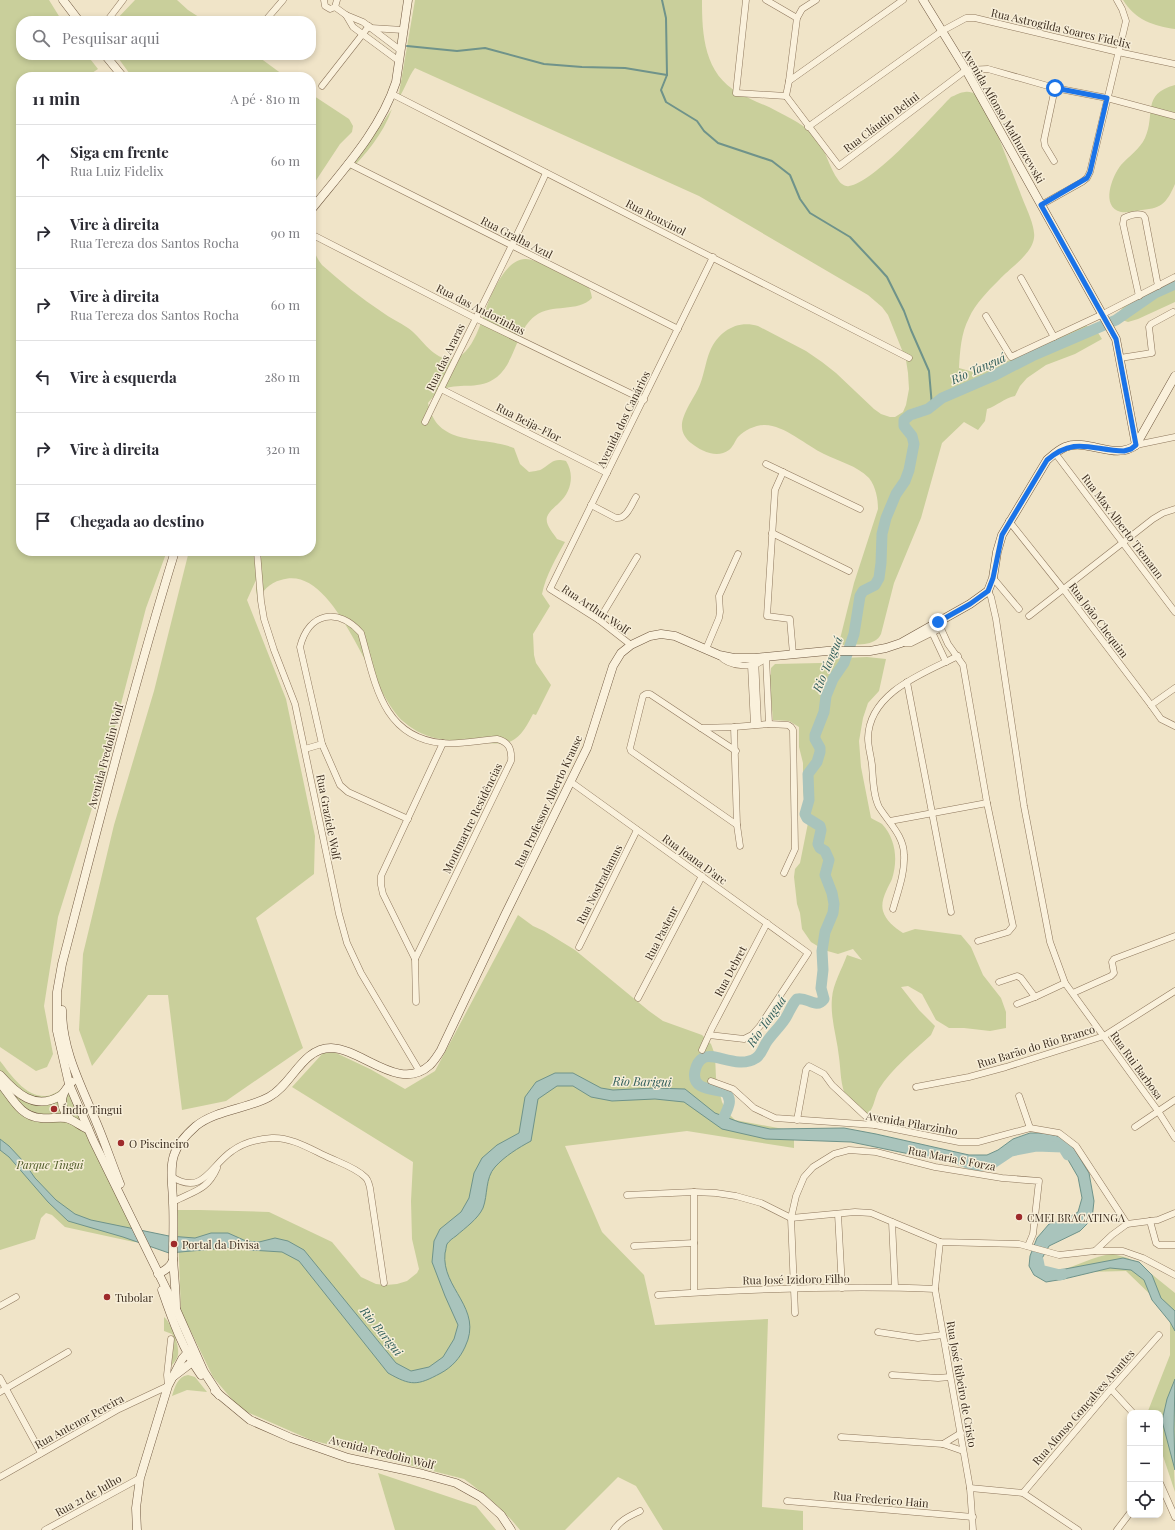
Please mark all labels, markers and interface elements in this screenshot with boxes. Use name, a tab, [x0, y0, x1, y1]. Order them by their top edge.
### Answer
street label: Rua Astrogilda Soares Fidelix	[990, 5, 1133, 51]
search box	[16, 16, 316, 60]
icon: search	[30, 27, 52, 49]
text: Pesquisar aqui	[62, 28, 160, 48]
street label: Avenida Affonso Mathuzcewski	[959, 45, 1049, 186]
route start	[1046, 79, 1064, 97]
text: 11 min	[32, 87, 80, 109]
street label: Rua Cláudio Belini	[840, 89, 922, 155]
text: A pé · 810 m	[230, 90, 300, 107]
text: Siga em frente	[70, 142, 169, 162]
icon: ahead	[32, 150, 54, 172]
text: 60 m	[271, 152, 300, 169]
text: Rua Luiz Fidelix	[70, 162, 164, 179]
street label: Rua Rouxinol	[623, 195, 689, 239]
street label: Rua Gralha Azul	[479, 212, 555, 262]
text: Vire à direita	[70, 214, 159, 234]
icon: right	[32, 222, 54, 244]
text: 90 m	[271, 224, 300, 241]
text: Rua Tereza dos Santos Rocha	[70, 234, 239, 251]
street label: Rua das Andorinhas	[434, 280, 528, 338]
text: Vire à direita	[70, 286, 159, 306]
icon: right	[32, 294, 54, 316]
text: 60 m	[271, 296, 300, 313]
text: Rua Tereza dos Santos Rocha	[70, 306, 239, 323]
street label: Rua das Araras	[422, 321, 468, 393]
water label: Rio Tanguá	[947, 348, 1009, 388]
icon: left	[32, 366, 54, 388]
text: Vire à esquerda	[70, 367, 177, 387]
text: 280 m	[264, 368, 300, 385]
street label: Avenida dos Canários	[593, 368, 653, 471]
street label: Rua Beija-Flor	[494, 399, 564, 445]
icon: right	[32, 438, 54, 460]
text: Vire à direita	[70, 439, 159, 459]
text: 320 m	[265, 440, 300, 457]
street label: Rua Max Alberto Tiemann	[1079, 470, 1168, 582]
icon: arrive	[32, 510, 54, 532]
text: Chegada ao destino	[70, 511, 204, 531]
street label: Rua João Chequim	[1066, 579, 1132, 661]
street label: Rua Arthur Wolf	[559, 581, 634, 638]
route end	[929, 613, 947, 631]
water label: Rio Tanguá	[808, 633, 846, 695]
street label: Avenida Fredolin Wolf	[84, 701, 127, 811]
street label: Rua Professor Alberto Krause	[511, 732, 586, 870]
street label: Montmartre Residências	[439, 760, 505, 876]
street label: Rua Graziele Wolf	[313, 773, 345, 862]
street label: Rua Joana D'arc	[660, 830, 730, 888]
street label: Rua Nostradamus	[572, 842, 626, 926]
street label: Rua Pasteur	[641, 903, 681, 963]
street label: Rua Debret	[710, 943, 750, 999]
water label: Rio Tanguá	[742, 992, 790, 1050]
street label: Rua Barão do Rio Branco	[975, 1021, 1097, 1071]
street label: Rua Rui Barbosa	[1107, 1028, 1167, 1102]
water label: Rio Barigui	[611, 1072, 672, 1090]
place label: Índio Tingui	[62, 1102, 122, 1117]
marker: Índio Tingui	[49, 1104, 59, 1114]
street label: Avenida Pilarzinho	[864, 1107, 959, 1138]
place label: O Piscineiro	[129, 1136, 189, 1151]
marker: O Piscineiro	[116, 1138, 126, 1148]
street label: Rua Maria S Forza	[907, 1142, 998, 1174]
park label: Parque Tingui	[16, 1157, 84, 1172]
place label: CMEI BRACATINGA	[1027, 1210, 1125, 1225]
marker: CMEI BRACATINGA	[1014, 1212, 1024, 1222]
place label: Portal da Divisa	[182, 1237, 260, 1252]
marker: Portal da Divisa	[169, 1239, 179, 1249]
street label: Rua José Izidoro Filho	[742, 1271, 850, 1287]
place label: Tubolar	[115, 1290, 153, 1305]
marker: Tubolar	[102, 1292, 112, 1302]
water label: Rio Barigui	[357, 1302, 407, 1359]
street label: Rua José Ribeiro de Cristo	[943, 1320, 981, 1448]
street label: Rua Afonso Gonçalves Arantes	[1029, 1346, 1137, 1468]
street label: Rua Antenor Pereira	[32, 1390, 127, 1452]
map controls	[1127, 1410, 1163, 1518]
button: +	[1127, 1410, 1163, 1446]
street label: Avenida Fredolin Wolf	[327, 1431, 438, 1473]
button: −	[1127, 1446, 1163, 1482]
street label: Rua 21 de Julho	[52, 1471, 124, 1519]
button: locate	[1127, 1482, 1163, 1518]
street label: Rua Frederico Hain	[833, 1487, 930, 1511]

